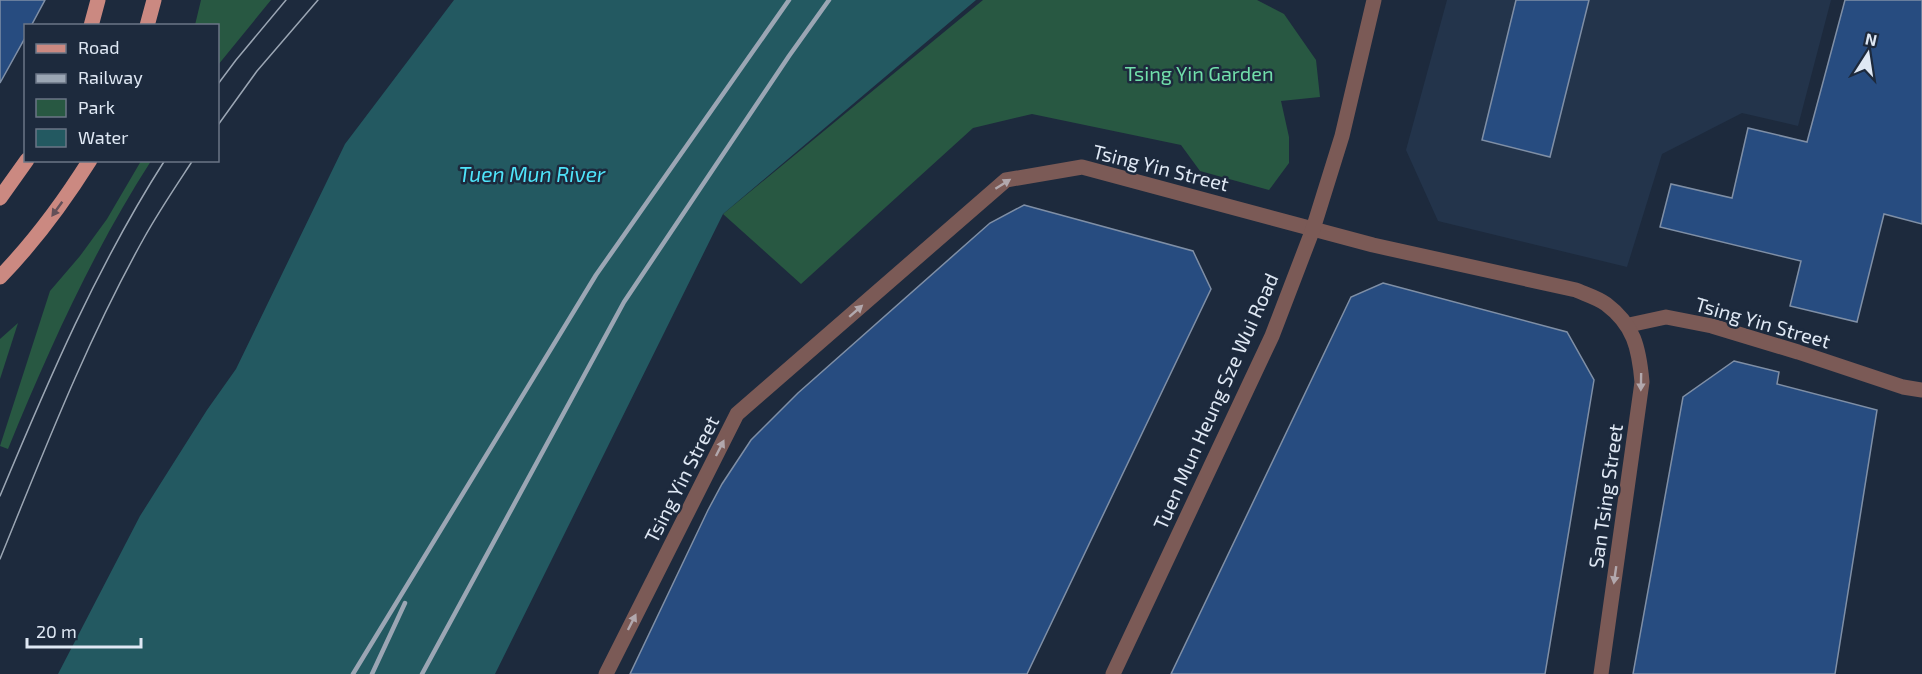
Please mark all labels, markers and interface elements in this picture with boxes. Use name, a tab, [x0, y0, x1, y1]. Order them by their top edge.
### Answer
legend	[24, 24, 219, 162]
north arrow	[1838, 24, 1898, 84]
text: N	[1864, 28, 1879, 49]
text: Road	[78, 36, 119, 58]
park label: Tsing Yin Garden	[1124, 61, 1274, 85]
text: Railway	[78, 66, 143, 88]
text: Park	[78, 96, 115, 118]
text: Water	[78, 126, 128, 148]
street label: Tsing Yin Street	[1090, 138, 1232, 196]
water label: Tuen Mun River	[459, 161, 606, 186]
one-way arrow	[995, 179, 1012, 190]
one-way arrow	[52, 202, 64, 217]
street label: Tuen Mun Heung Sze Wui Road	[1148, 269, 1282, 533]
street label: Tsing Yin Street	[1693, 291, 1834, 353]
one-way arrow	[848, 305, 863, 318]
one-way arrow	[1637, 372, 1646, 391]
street label: Tsing Yin Street	[639, 411, 724, 547]
street label: San Tsing Street	[1583, 422, 1627, 570]
one-way arrow	[715, 439, 725, 457]
one-way arrow	[1610, 565, 1619, 584]
scale bar	[27, 611, 141, 649]
one-way arrow	[627, 613, 637, 630]
text: 20 m	[36, 620, 77, 642]

